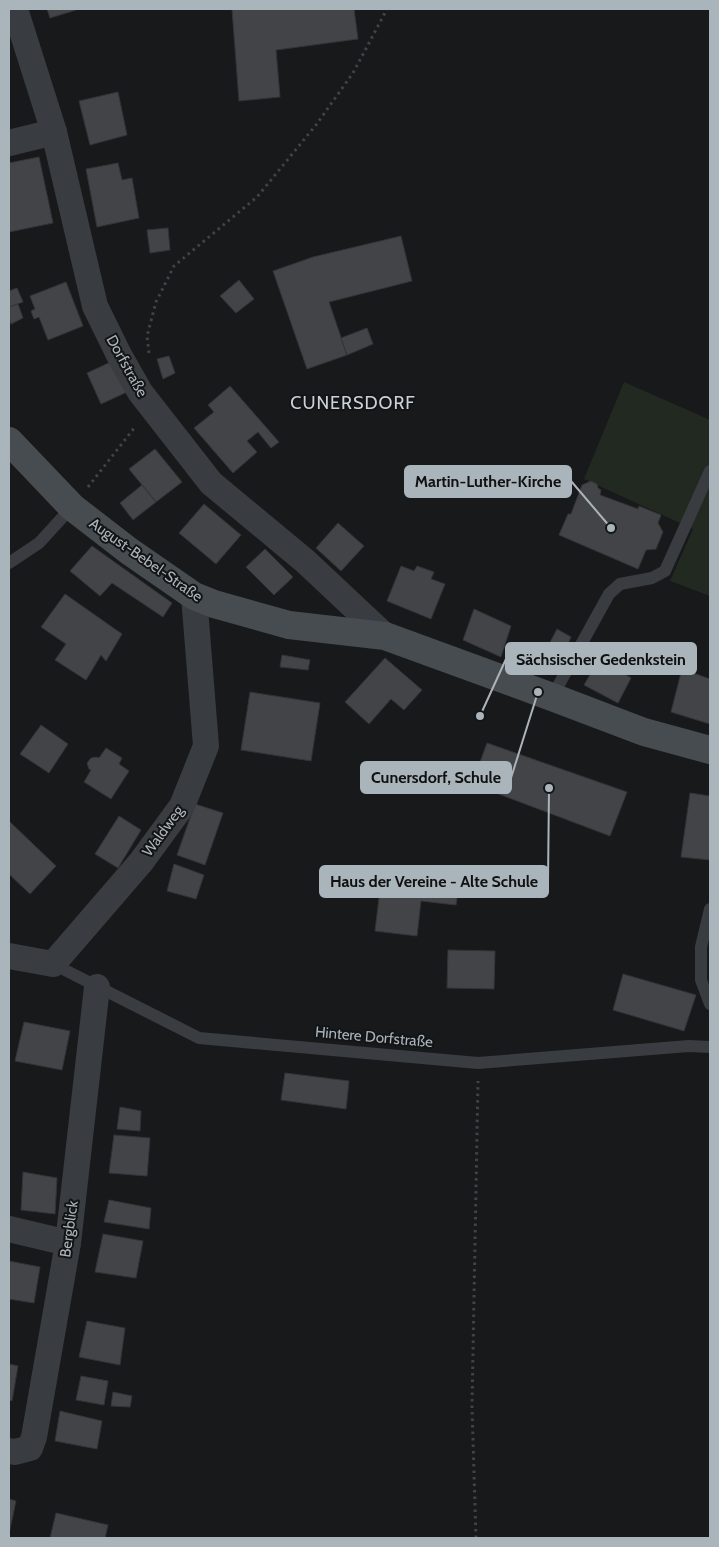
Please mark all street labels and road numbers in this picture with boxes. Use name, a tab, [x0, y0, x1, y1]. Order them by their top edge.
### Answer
street label: Dorfstraße	[103, 332, 152, 400]
street label: August-Bebel-Straße	[86, 514, 206, 606]
street label: Waldweg	[139, 802, 188, 860]
street label: Hintere Dorfstraße	[314, 1023, 434, 1051]
street label: Bergblick	[56, 1199, 82, 1259]

